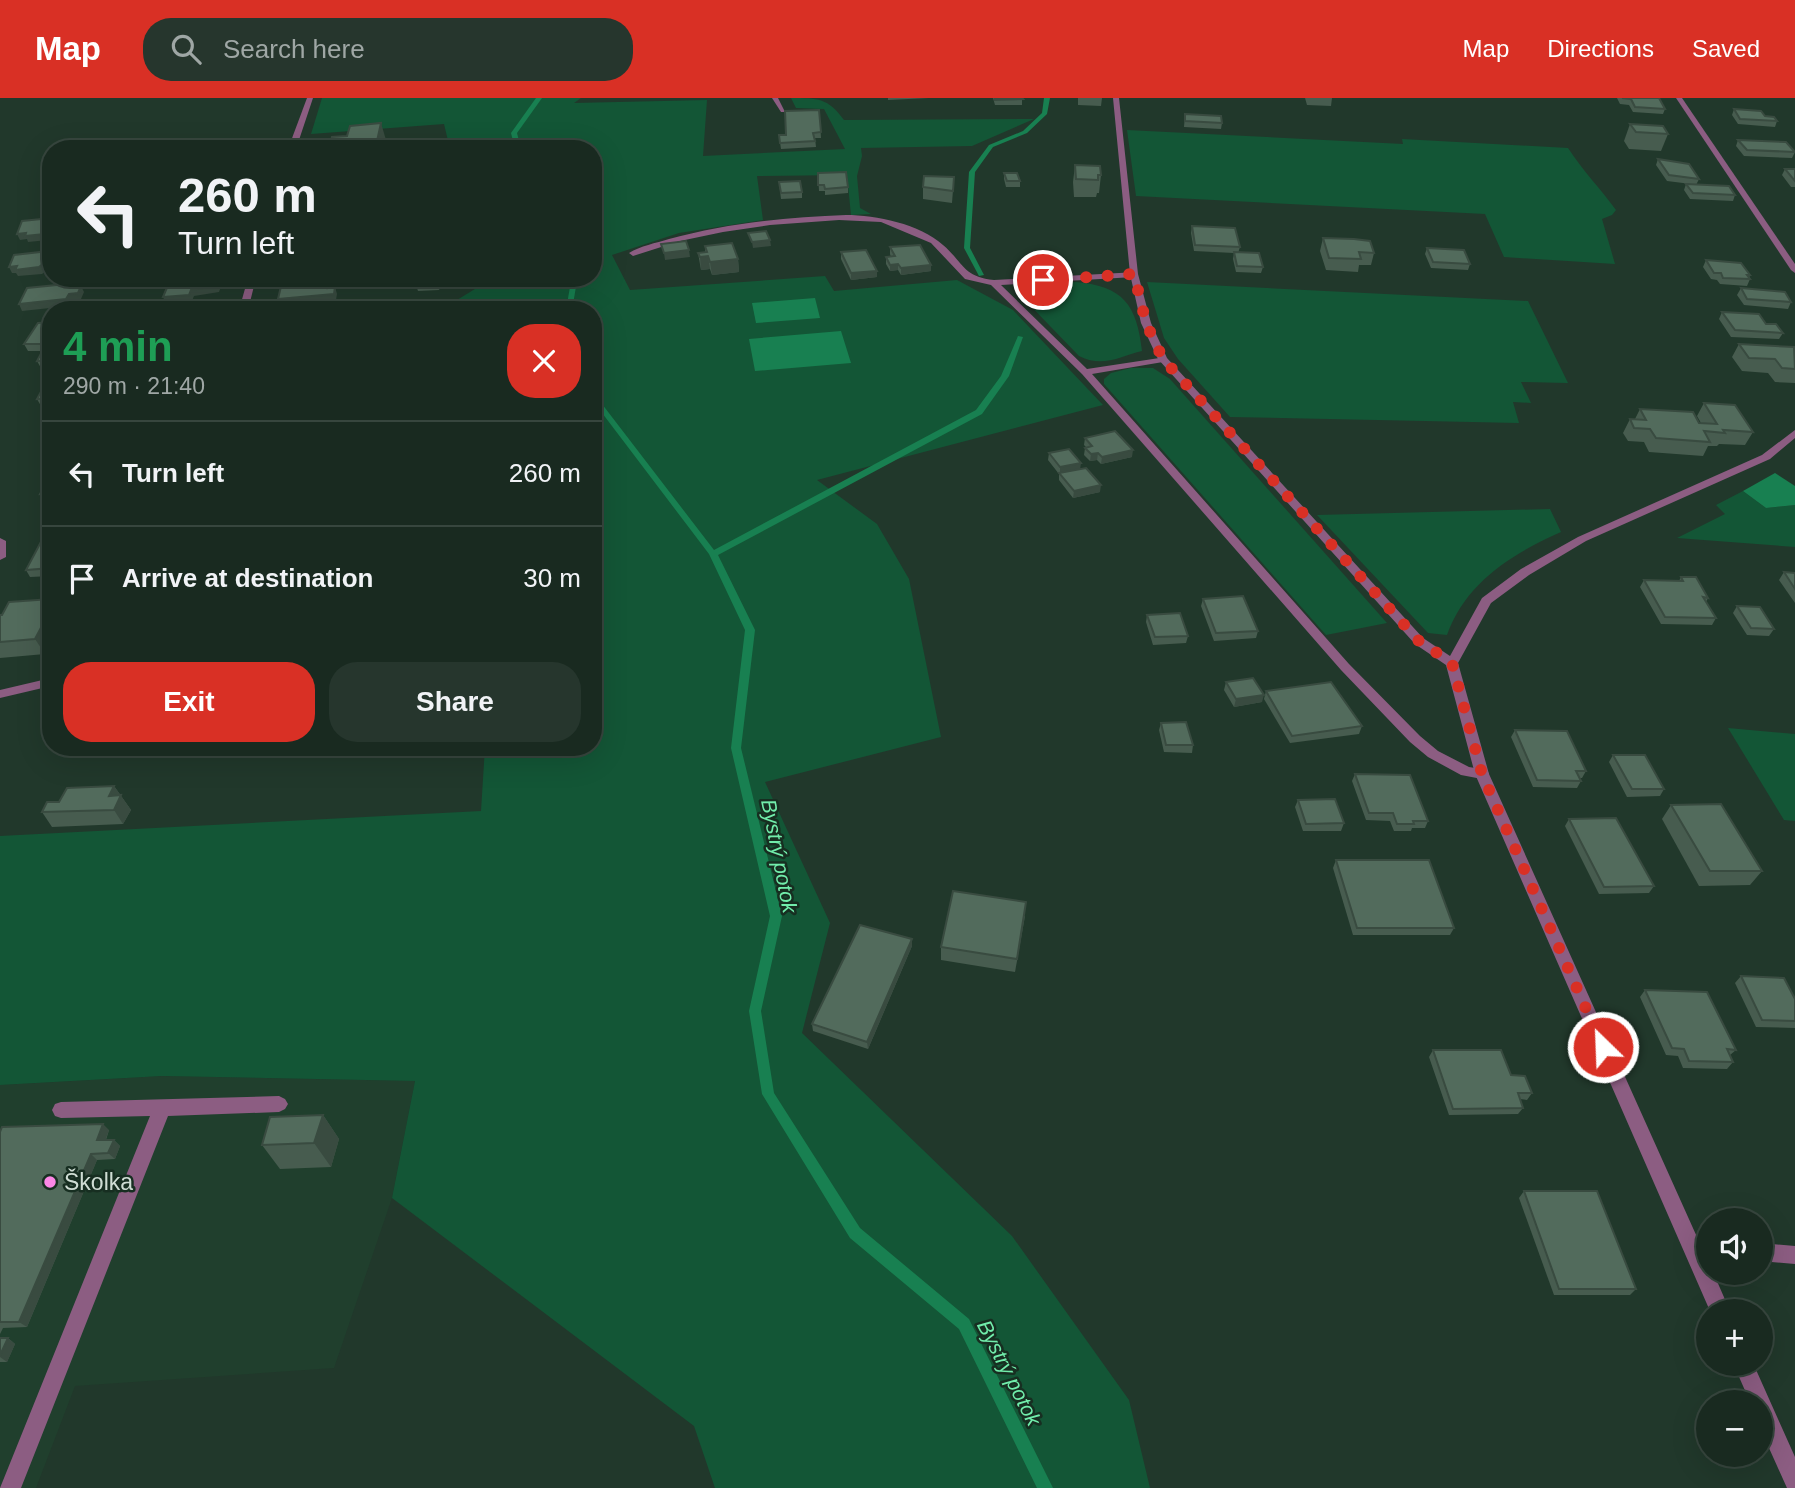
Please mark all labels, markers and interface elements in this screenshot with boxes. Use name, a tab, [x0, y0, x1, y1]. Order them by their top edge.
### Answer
search box	[143, 18, 633, 81]
text: Map	[35, 30, 101, 67]
icon: search	[167, 30, 205, 68]
text: Search here	[223, 34, 365, 64]
text: Map	[1463, 35, 1509, 62]
text: Directions	[1547, 35, 1654, 62]
text: Saved	[1692, 35, 1760, 62]
icon: left	[63, 168, 154, 259]
text: 260 m	[178, 168, 317, 222]
text: Turn left	[178, 225, 294, 261]
pin	[1013, 250, 1073, 310]
icon: arrive	[1024, 261, 1062, 299]
text: 4 min	[63, 323, 173, 370]
button: close	[507, 324, 581, 398]
text: 290 m · 21:40	[63, 373, 205, 399]
icon: left	[63, 455, 101, 493]
text: Turn left	[122, 458, 224, 488]
text: 260 m	[509, 458, 581, 488]
icon: arrive	[63, 560, 101, 598]
text: Arrive at destination	[122, 563, 373, 593]
text: 30 m	[523, 563, 581, 593]
button: Exit	[63, 662, 315, 742]
button: Share	[329, 662, 581, 742]
water label: Bystrý potok	[757, 797, 802, 916]
position arrow	[1566, 1010, 1640, 1084]
place label: Školka	[64, 1168, 133, 1195]
marker: Školka	[42, 1174, 58, 1190]
map controls	[1696, 1208, 1773, 1467]
button: sound	[1696, 1208, 1773, 1285]
button: +	[1696, 1299, 1773, 1376]
water label: Bystrý potok	[973, 1316, 1047, 1431]
button: −	[1696, 1390, 1773, 1467]

